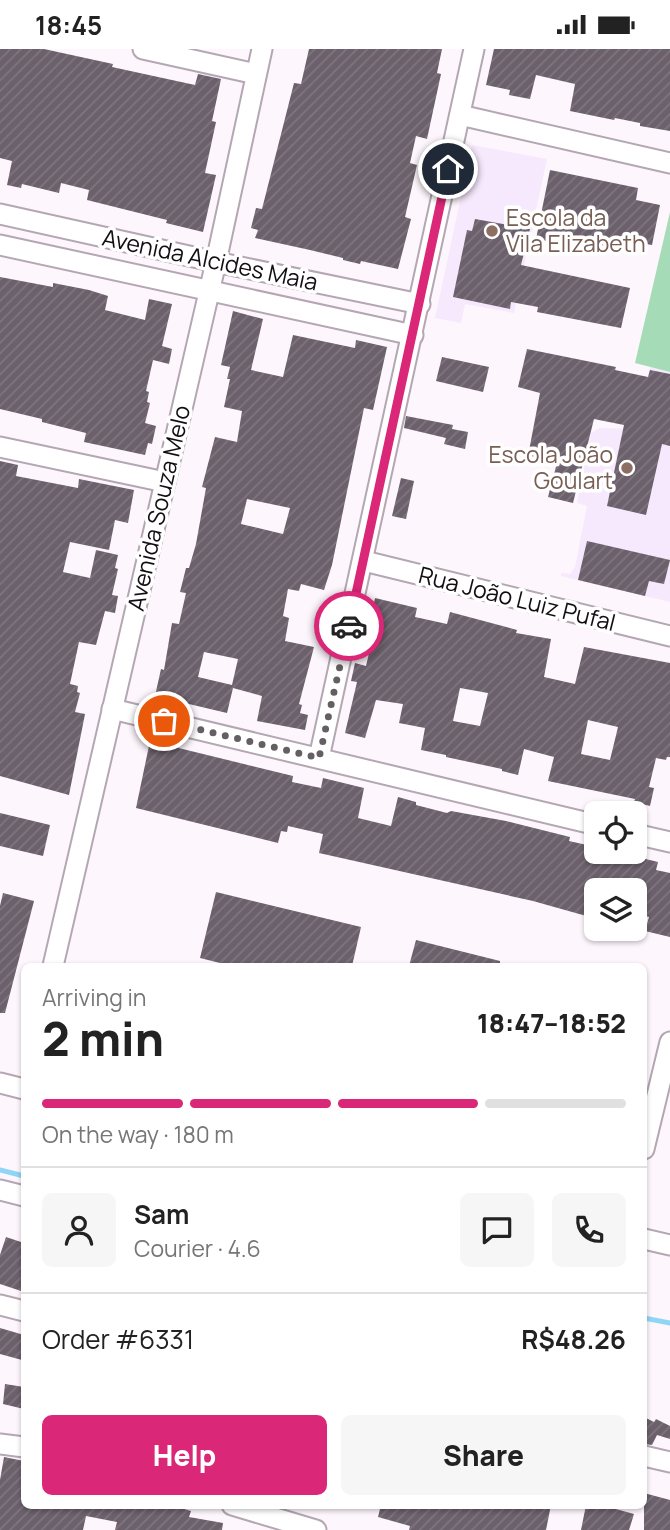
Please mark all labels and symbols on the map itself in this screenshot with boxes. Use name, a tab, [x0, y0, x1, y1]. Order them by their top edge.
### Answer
pin	[418, 139, 478, 199]
place label: Escola da Vila Elizabeth	[506, 201, 646, 259]
street label: Avenida Alcides Maia	[99, 221, 321, 298]
marker: Escola da Vila Elizabeth	[484, 223, 500, 239]
street label: Avenida Souza Melo	[119, 402, 197, 614]
place label: Escola João Goulart	[488, 438, 613, 496]
marker: Escola João Goulart	[619, 460, 635, 476]
street label: Rua João Luiz Pufal	[415, 558, 619, 638]
courier	[314, 591, 384, 661]
pin	[134, 691, 194, 751]

